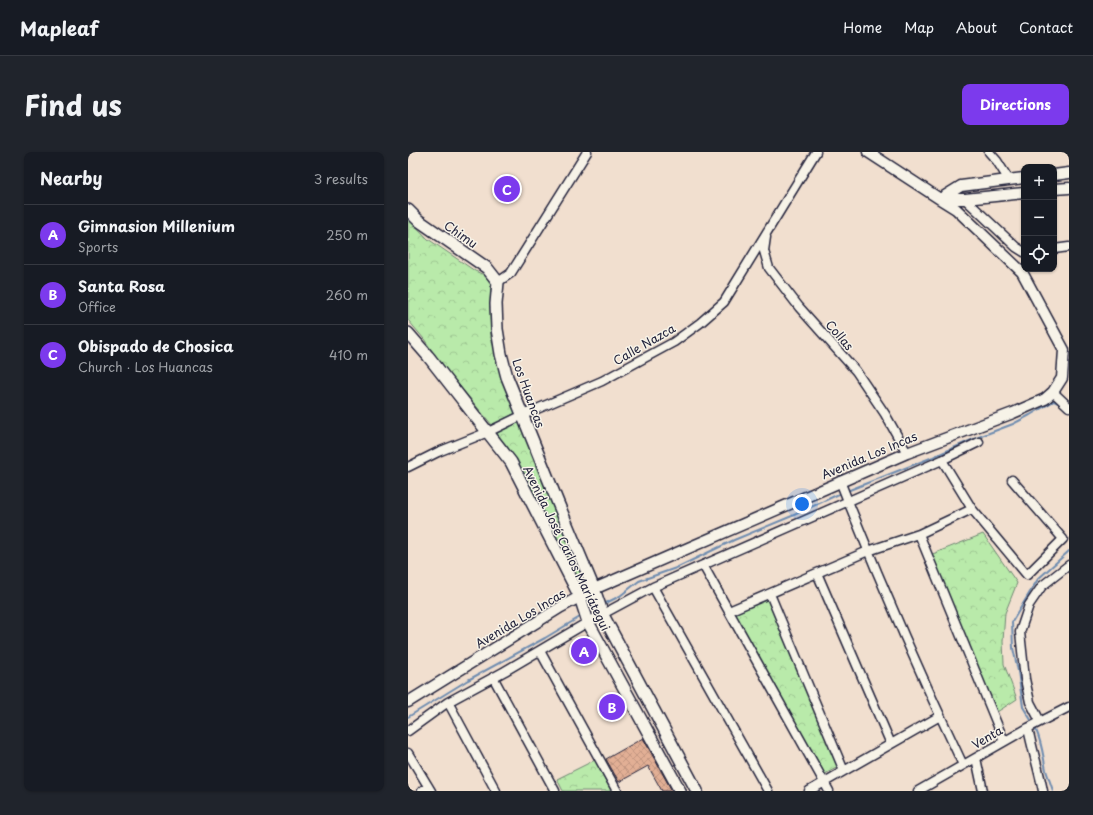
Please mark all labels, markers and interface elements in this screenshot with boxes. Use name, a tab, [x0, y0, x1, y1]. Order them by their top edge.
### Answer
text: Mapleaf	[20, 14, 98, 42]
text: Home	[843, 17, 882, 38]
text: Map	[904, 17, 934, 38]
text: About	[956, 17, 997, 38]
text: Contact	[1019, 17, 1073, 38]
text: Find us	[24, 83, 122, 126]
button: Directions	[962, 84, 1069, 125]
map controls	[1021, 164, 1057, 272]
button: +	[1021, 164, 1057, 200]
text: Nearby	[40, 165, 102, 191]
text: 3 results	[314, 169, 368, 188]
pin: C	[494, 174, 520, 204]
button: −	[1021, 200, 1057, 236]
text: Gimnasion Millenium	[78, 214, 235, 237]
street label: Chimu	[441, 216, 481, 252]
text: A	[48, 225, 58, 244]
text: 250 m	[326, 225, 368, 244]
button: locate	[1021, 236, 1057, 272]
text: Sports	[78, 237, 118, 256]
text: Santa Rosa	[78, 274, 165, 297]
text: B	[49, 285, 57, 304]
text: 260 m	[326, 285, 368, 304]
text: Office	[78, 297, 116, 316]
street label: Collas	[822, 316, 859, 355]
street label: Calle Nazca	[610, 319, 679, 369]
text: Obispado de Chosica	[78, 334, 234, 357]
text: C	[48, 345, 58, 364]
text: 410 m	[329, 345, 368, 364]
street label: Los Huancas	[508, 356, 550, 430]
text: Church · Los Huancas	[78, 357, 213, 376]
street label: Avenida Los Incas	[818, 427, 920, 483]
street label: Avenida José Carlos Mariátegui	[519, 462, 615, 634]
your location	[792, 494, 812, 514]
street label: Avenida Los Incas	[471, 584, 569, 652]
pin: A	[571, 636, 597, 666]
pin: B	[599, 692, 625, 722]
street label: Venta	[968, 721, 1006, 753]

